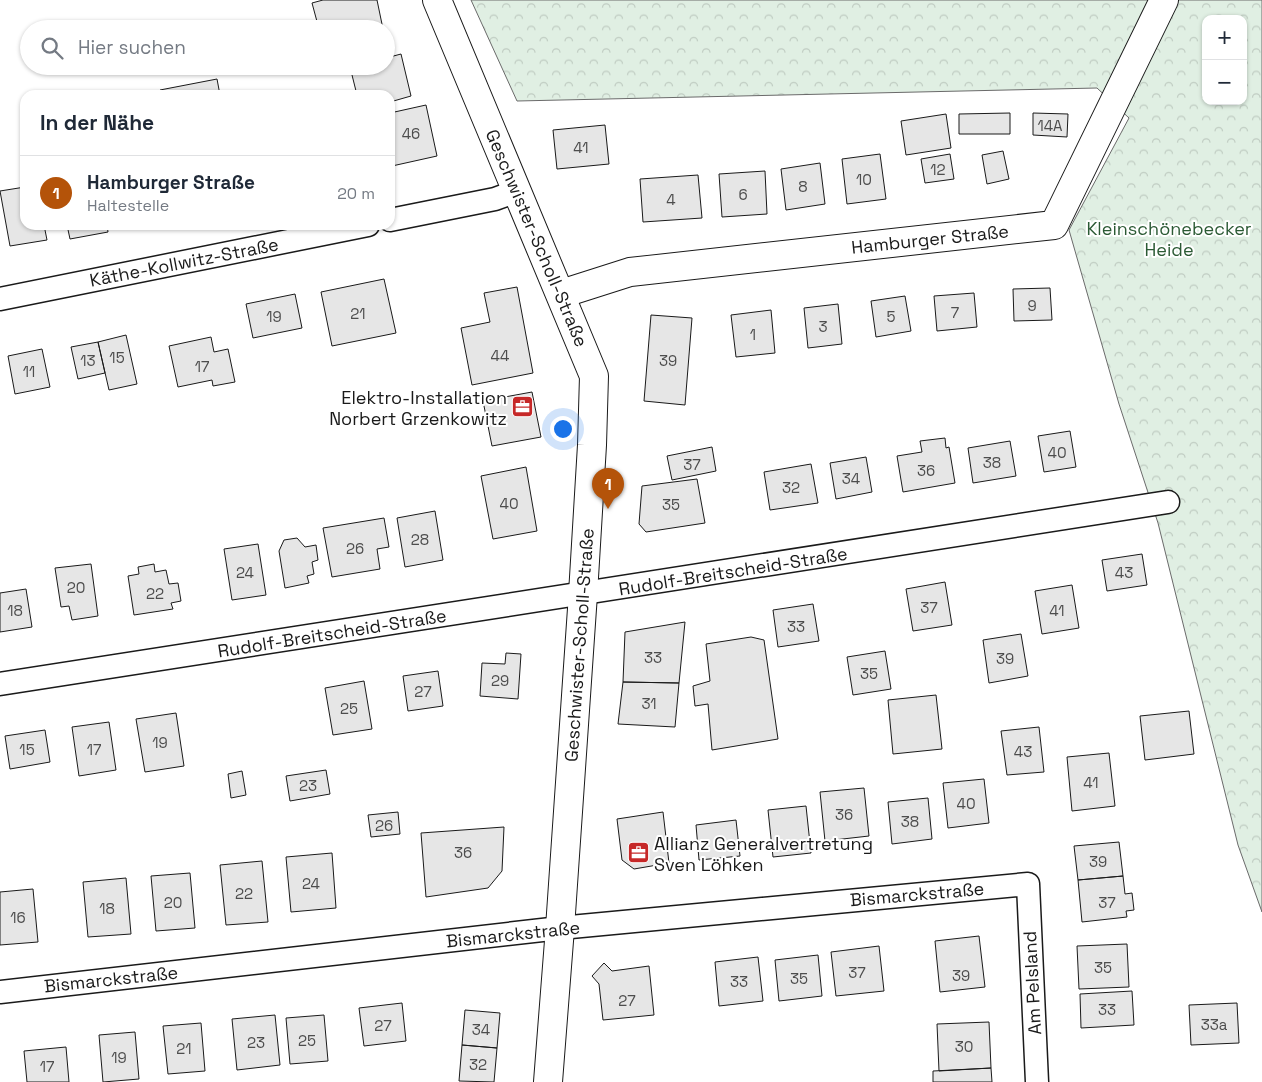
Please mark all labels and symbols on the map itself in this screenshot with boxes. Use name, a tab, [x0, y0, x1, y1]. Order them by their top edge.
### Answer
house number: 14A	[1037, 116, 1063, 135]
house number: 46	[402, 124, 420, 143]
street label: Geschwister-Scholl-Straße	[481, 126, 593, 350]
house number: 41	[573, 138, 589, 157]
house number: 12	[930, 160, 946, 179]
house number: 10	[856, 170, 872, 189]
house number: 8	[798, 177, 808, 196]
house number: 6	[738, 185, 748, 204]
house number: 4	[666, 190, 676, 209]
park label: Kleinschönebecker Heide	[1086, 217, 1252, 261]
street label: Hamburger Straße	[850, 219, 1010, 259]
street label: Käthe-Kollwitz-Straße	[88, 232, 280, 292]
house number: 9	[1027, 296, 1037, 315]
house number: 7	[951, 303, 959, 322]
house number: 21	[350, 304, 366, 323]
house number: 19	[266, 307, 282, 326]
house number: 5	[887, 307, 896, 326]
house number: 3	[818, 317, 828, 336]
house number: 1	[750, 325, 756, 344]
house number: 44	[491, 346, 509, 365]
house number: 15	[109, 348, 125, 367]
house number: 13	[80, 351, 96, 370]
house number: 39	[659, 351, 677, 370]
house number: 17	[195, 357, 209, 376]
house number: 11	[23, 362, 35, 381]
place label: Elektro-Installation Norbert Grzenkowitz	[329, 386, 507, 430]
office icon: Elektro-Installation Norbert Grzenkowitz	[511, 395, 535, 419]
your location	[550, 416, 576, 442]
house number: 40	[1048, 443, 1067, 462]
house number: 38	[983, 453, 1001, 472]
house number: 37	[683, 455, 701, 474]
house number: 36	[917, 461, 935, 480]
pin: 1	[592, 468, 624, 509]
house number: 34	[842, 469, 860, 488]
house number: 32	[782, 478, 800, 497]
house number: 40	[500, 494, 519, 513]
house number: 35	[662, 495, 680, 514]
street label: Geschwister-Scholl-Straße	[559, 527, 599, 763]
house number: 28	[411, 530, 429, 549]
house number: 26	[346, 539, 364, 558]
street label: Rudolf-Breitscheid-Straße	[617, 542, 849, 600]
house number: 24	[236, 563, 254, 582]
house number: 43	[1115, 563, 1133, 582]
house number: 20	[67, 578, 85, 597]
house number: 22	[146, 584, 164, 603]
house number: 37	[920, 598, 938, 617]
house number: 18	[7, 601, 23, 620]
house number: 41	[1049, 601, 1065, 620]
street label: Rudolf-Breitscheid-Straße	[216, 604, 448, 662]
house number: 33	[787, 617, 805, 636]
house number: 33	[644, 648, 662, 667]
house number: 39	[996, 649, 1014, 668]
house number: 35	[860, 664, 878, 683]
house number: 29	[491, 671, 509, 690]
house number: 27	[414, 682, 432, 701]
house number: 31	[641, 694, 657, 713]
house number: 25	[340, 699, 358, 718]
house number: 19	[152, 733, 168, 752]
house number: 15	[19, 740, 35, 759]
house number: 17	[87, 740, 101, 759]
house number: 43	[1014, 742, 1032, 761]
house number: 41	[1083, 773, 1099, 792]
house number: 23	[299, 776, 317, 795]
house number: 40	[957, 794, 976, 813]
house number: 36	[835, 805, 853, 824]
house number: 38	[901, 812, 919, 831]
house number: 26	[375, 816, 393, 835]
place label: Allianz Generalvertretung Sven Löhken	[654, 832, 873, 876]
office icon: Allianz Generalvertretung Sven Löhken	[626, 841, 650, 865]
house number: 36	[454, 843, 472, 862]
house number: 39	[1089, 852, 1107, 871]
house number: 24	[302, 874, 320, 893]
street label: Bismarckstraße	[849, 877, 985, 911]
house number: 22	[235, 884, 253, 903]
house number: 20	[164, 893, 182, 912]
house number: 37	[1098, 893, 1116, 912]
house number: 18	[99, 899, 115, 918]
house number: 16	[10, 908, 26, 927]
street label: Bismarckstraße	[445, 916, 581, 952]
street label: Am Pelsland	[1018, 931, 1046, 1035]
house number: 35	[1094, 958, 1112, 977]
street label: Bismarckstraße	[43, 961, 179, 997]
house number: 37	[848, 963, 866, 982]
house number: 39	[952, 966, 970, 985]
house number: 35	[790, 969, 808, 988]
house number: 33	[730, 972, 748, 991]
house number: 27	[618, 991, 636, 1010]
house number: 33	[1098, 1000, 1116, 1019]
house number: 33a	[1201, 1015, 1228, 1034]
house number: 27	[374, 1016, 392, 1035]
house number: 34	[472, 1020, 490, 1039]
house number: 25	[298, 1031, 316, 1050]
house number: 23	[247, 1033, 265, 1052]
house number: 30	[955, 1037, 973, 1056]
house number: 21	[176, 1039, 192, 1058]
house number: 19	[111, 1048, 127, 1067]
house number: 32	[469, 1055, 487, 1074]
house number: 17	[40, 1057, 54, 1076]

